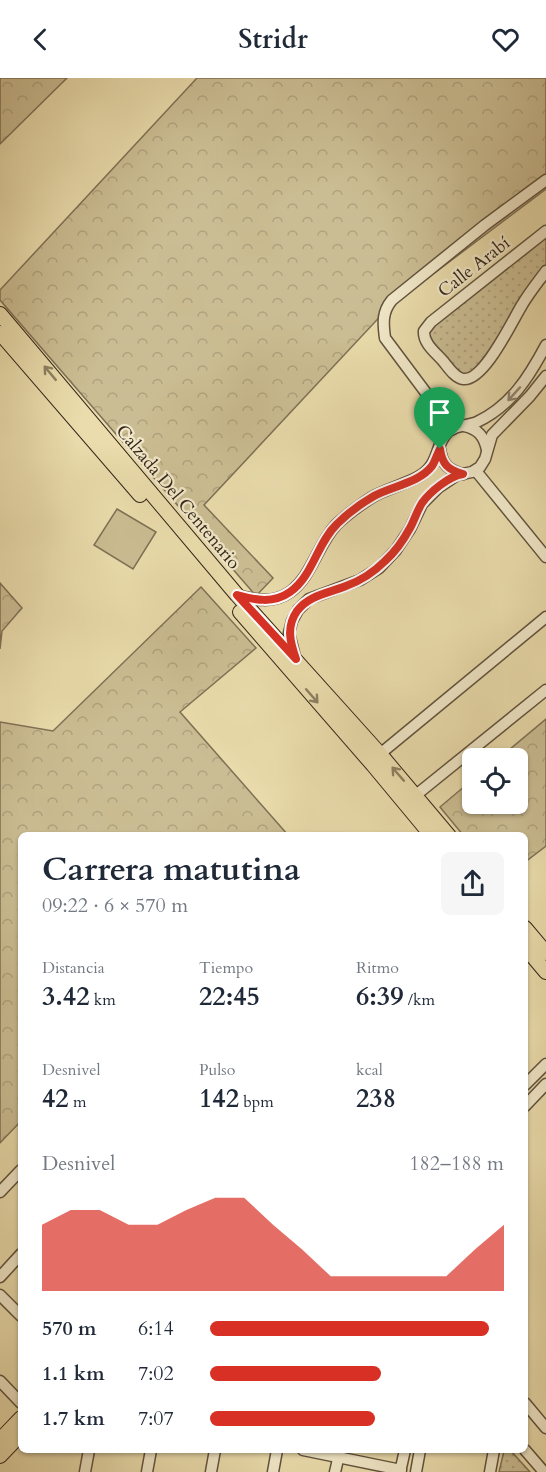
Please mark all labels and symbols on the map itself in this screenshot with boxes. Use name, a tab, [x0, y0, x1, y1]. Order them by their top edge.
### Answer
street label: Calle Arabí	[433, 231, 515, 303]
one-way arrow	[44, 365, 57, 381]
one-way arrow	[507, 386, 521, 401]
pin	[414, 387, 465, 449]
street label: Calzada Del Centenario	[110, 419, 246, 575]
one-way arrow	[306, 688, 319, 704]
one-way arrow	[391, 767, 405, 782]

